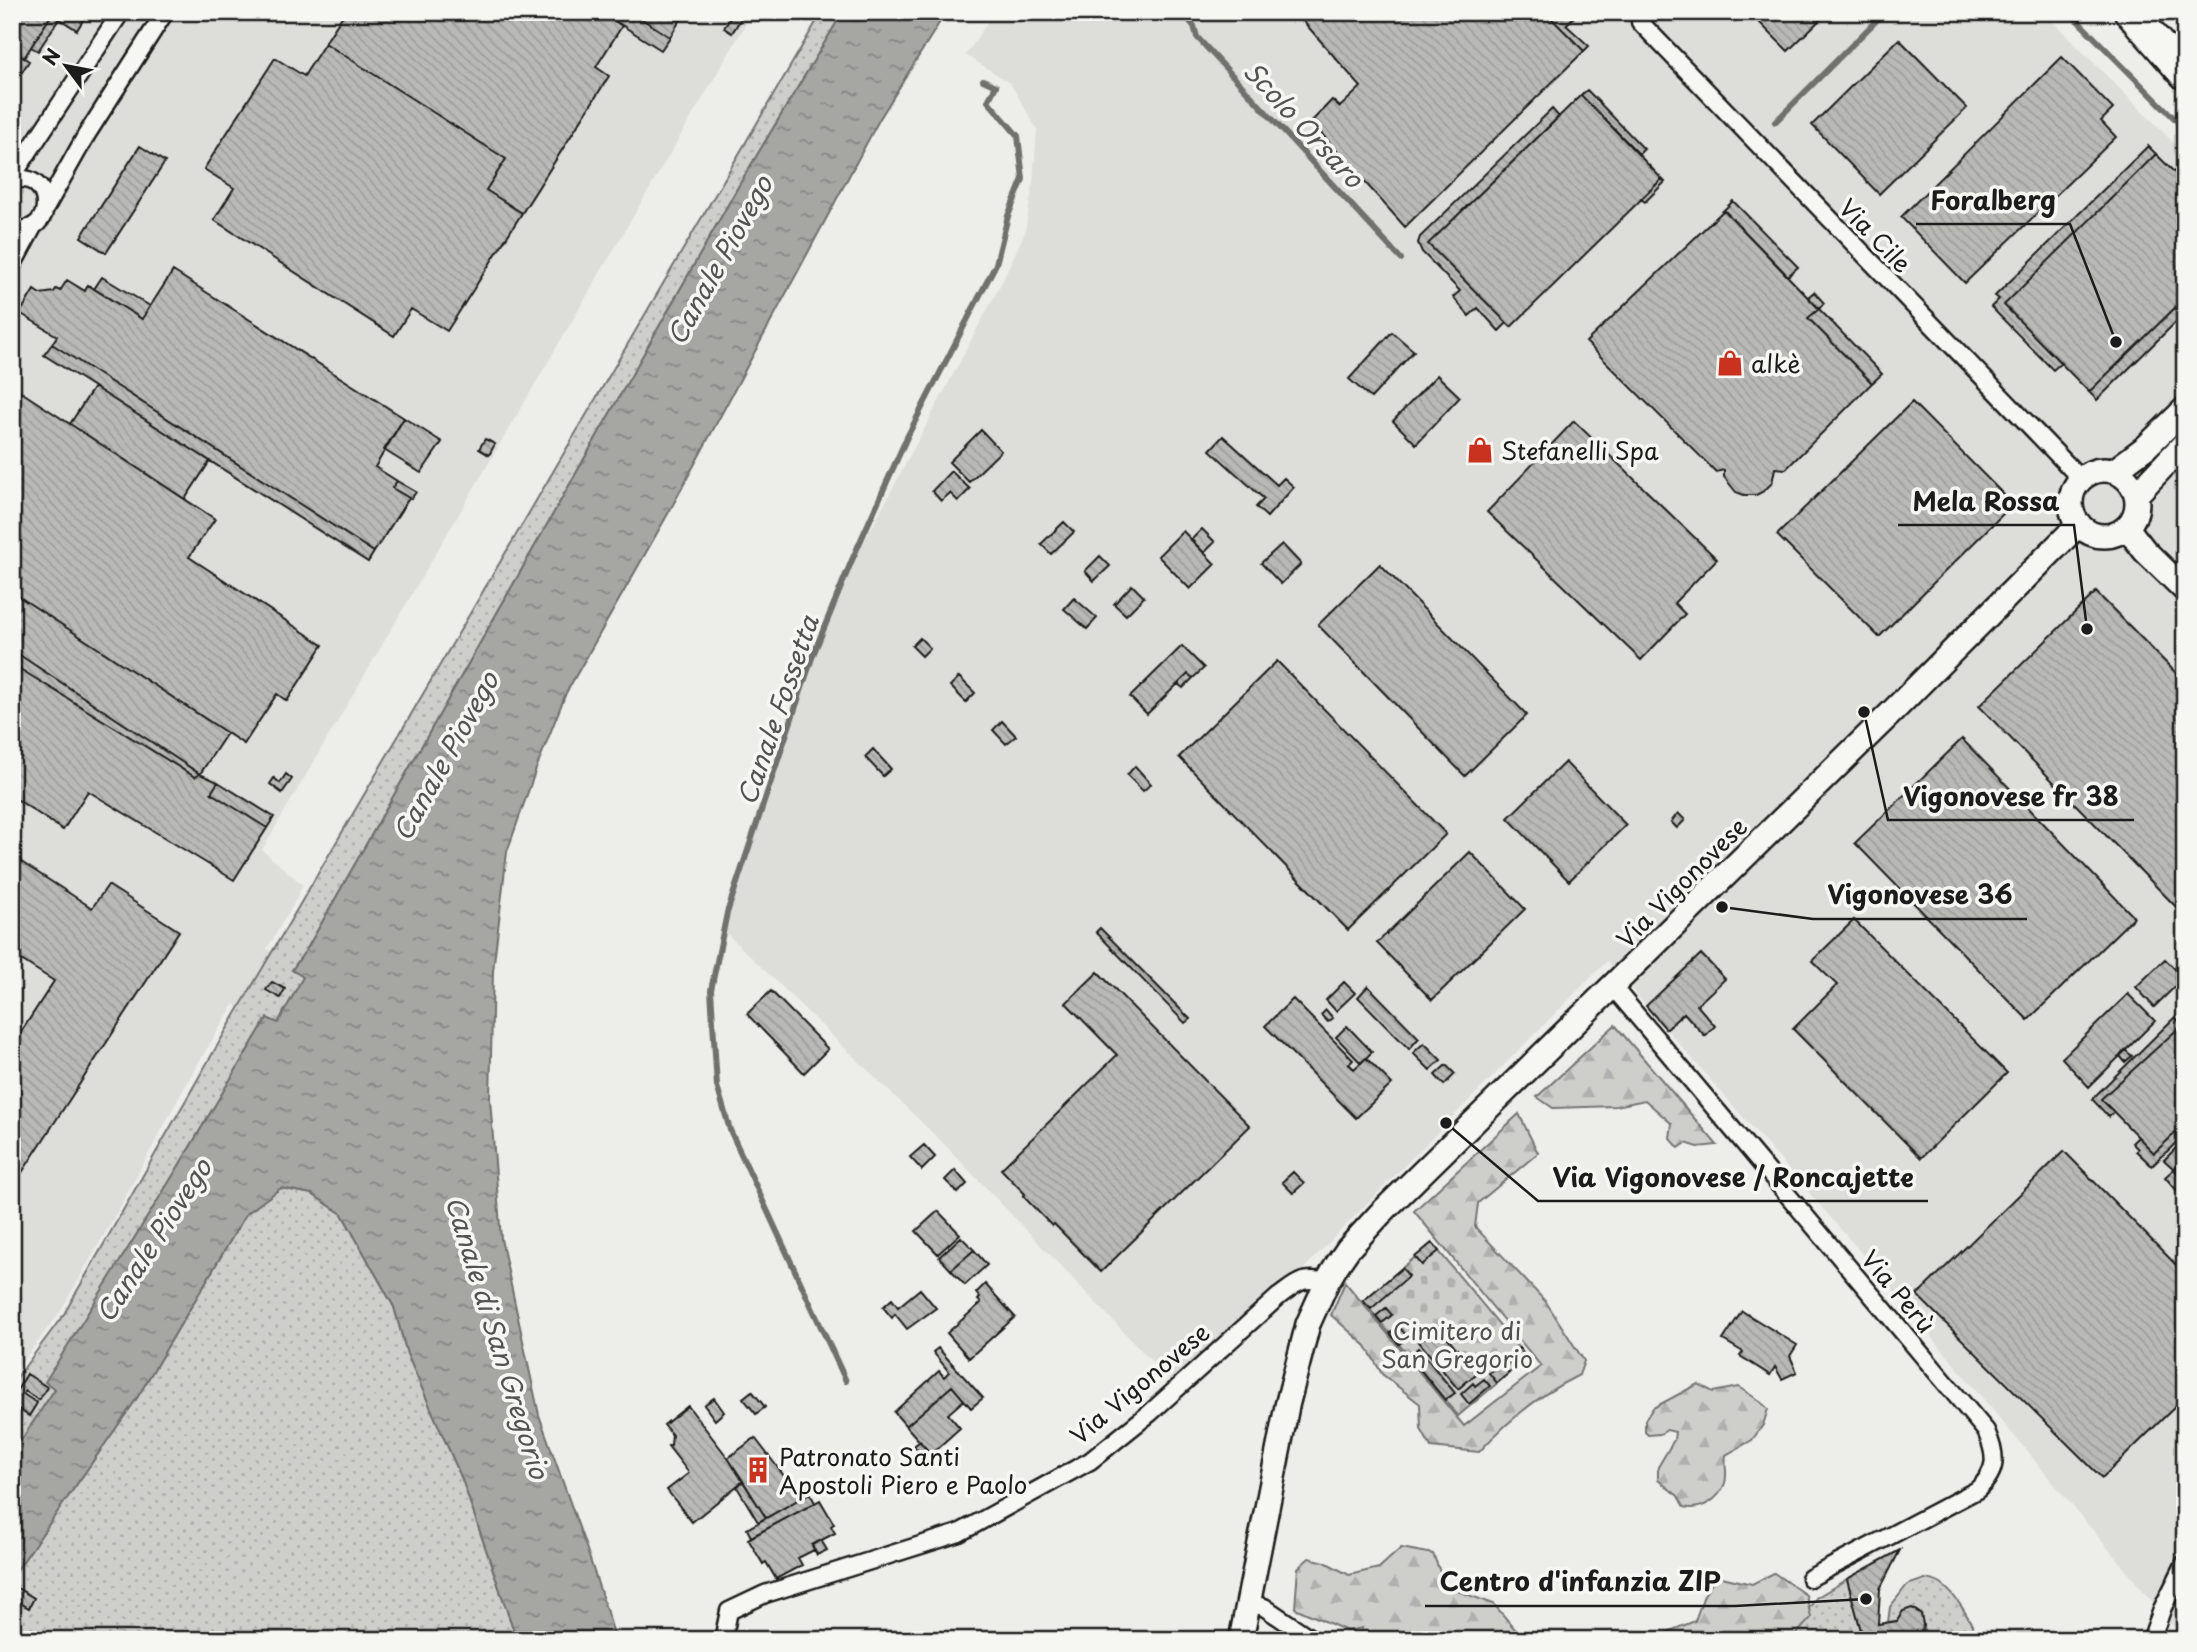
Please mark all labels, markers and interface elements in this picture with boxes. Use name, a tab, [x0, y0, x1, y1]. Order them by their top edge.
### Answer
north arrow	[32, 32, 102, 102]
text: N	[35, 43, 67, 70]
water label: Scolo Orsaro	[1235, 52, 1374, 197]
water label: Canale Piovego	[656, 167, 782, 352]
callout: Foralberg	[1916, 177, 2070, 224]
text: Foralberg	[1930, 180, 2056, 219]
street label: Via Cile	[1831, 190, 1921, 280]
place label: alkè	[1751, 345, 1800, 381]
shop icon: alkè	[1715, 348, 1745, 378]
place label: Stefanelli Spa	[1501, 432, 1659, 468]
shop icon: Stefanelli Spa	[1465, 435, 1495, 465]
callout: Mela Rossa	[1898, 478, 2074, 525]
text: Mela Rossa	[1913, 481, 2060, 520]
water label: Canale Fossetta	[726, 609, 828, 810]
water label: Canale Piovego	[382, 663, 508, 848]
callout: Vigonovese fr 38	[1888, 773, 2134, 820]
text: Vigonovese fr 38	[1903, 776, 2119, 815]
street label: Via Vigonovese	[1607, 808, 1755, 956]
callout: Vigonovese 36	[1813, 872, 2027, 919]
text: Vigonovese 36	[1827, 874, 2013, 913]
water label: Canale Piovego	[85, 1149, 221, 1329]
callout: Via Vigonovese / Roncajette	[1538, 1154, 1928, 1201]
text: Via Vigonovese / Roncajette	[1552, 1157, 1914, 1196]
water label: Canale di San Gregorio	[436, 1191, 560, 1485]
street label: Via Perù	[1853, 1242, 1945, 1340]
park label: Cimitero di San Gregorio	[1381, 1312, 1533, 1376]
street label: Via Vigonovese	[1061, 1314, 1217, 1452]
place label: Patronato Santi Apostoli Piero e Paolo	[779, 1438, 1027, 1502]
building icon: Patronato Santi Apostoli Piero e Paolo	[743, 1455, 773, 1485]
callout: Centro d'infanzia ZIP	[1425, 1559, 1735, 1606]
text: Centro d'infanzia ZIP	[1439, 1561, 1721, 1600]

